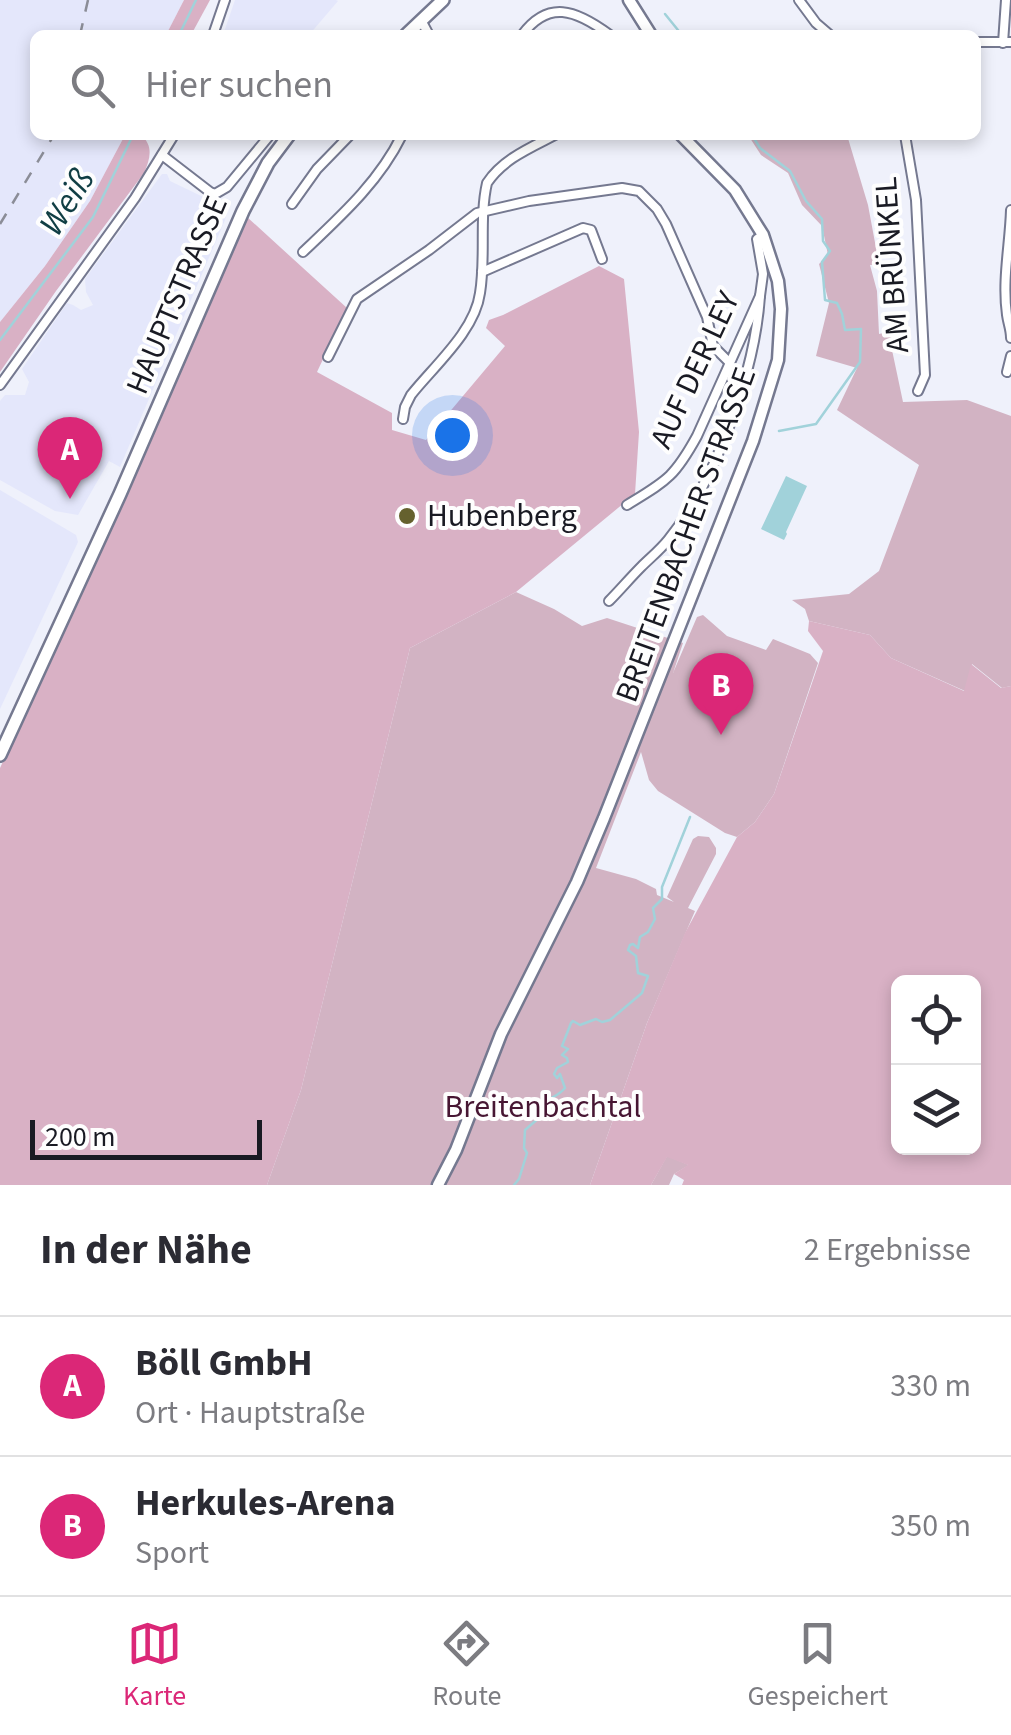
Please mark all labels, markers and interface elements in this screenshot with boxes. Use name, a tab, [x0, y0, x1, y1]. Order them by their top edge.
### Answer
search box	[30, 30, 981, 140]
icon: search	[65, 58, 120, 113]
text: Hier suchen	[145, 58, 333, 112]
water label: Weiß	[27, 159, 107, 245]
street label: AM BRÜNKEL	[863, 175, 921, 355]
street label: HAUPTSTRASSE	[115, 189, 239, 401]
street label: AUF DER LEY	[639, 283, 752, 456]
street label: BREITENBACHER STRASSE	[608, 362, 764, 708]
your location	[427, 410, 478, 461]
pin: A	[38, 416, 102, 499]
place label: Hubenberg	[427, 493, 577, 539]
marker: Hubenberg	[396, 505, 418, 527]
pin: B	[688, 652, 754, 735]
map controls	[891, 975, 981, 1155]
button: locate	[891, 975, 981, 1065]
button: layers	[891, 1065, 981, 1155]
park label: Breitenbachtal	[445, 1084, 641, 1130]
scale bar	[30, 1115, 262, 1160]
text: 200 m	[45, 1117, 116, 1157]
text: In der Nähe	[40, 1220, 252, 1280]
text: 2 Ergebnisse	[804, 1227, 971, 1273]
text: Böll GmbH	[135, 1336, 313, 1390]
text: A	[63, 1363, 82, 1409]
text: 330 m	[890, 1363, 971, 1409]
text: Ort · Hauptstraße	[135, 1390, 365, 1436]
text: Herkules-Arena	[135, 1476, 395, 1530]
text: B	[63, 1503, 82, 1549]
text: 350 m	[890, 1503, 971, 1549]
text: Sport	[135, 1530, 209, 1576]
tab: Karte	[123, 1616, 186, 1716]
tab: Route	[432, 1616, 501, 1716]
tab: Gespeichert	[748, 1616, 888, 1716]

